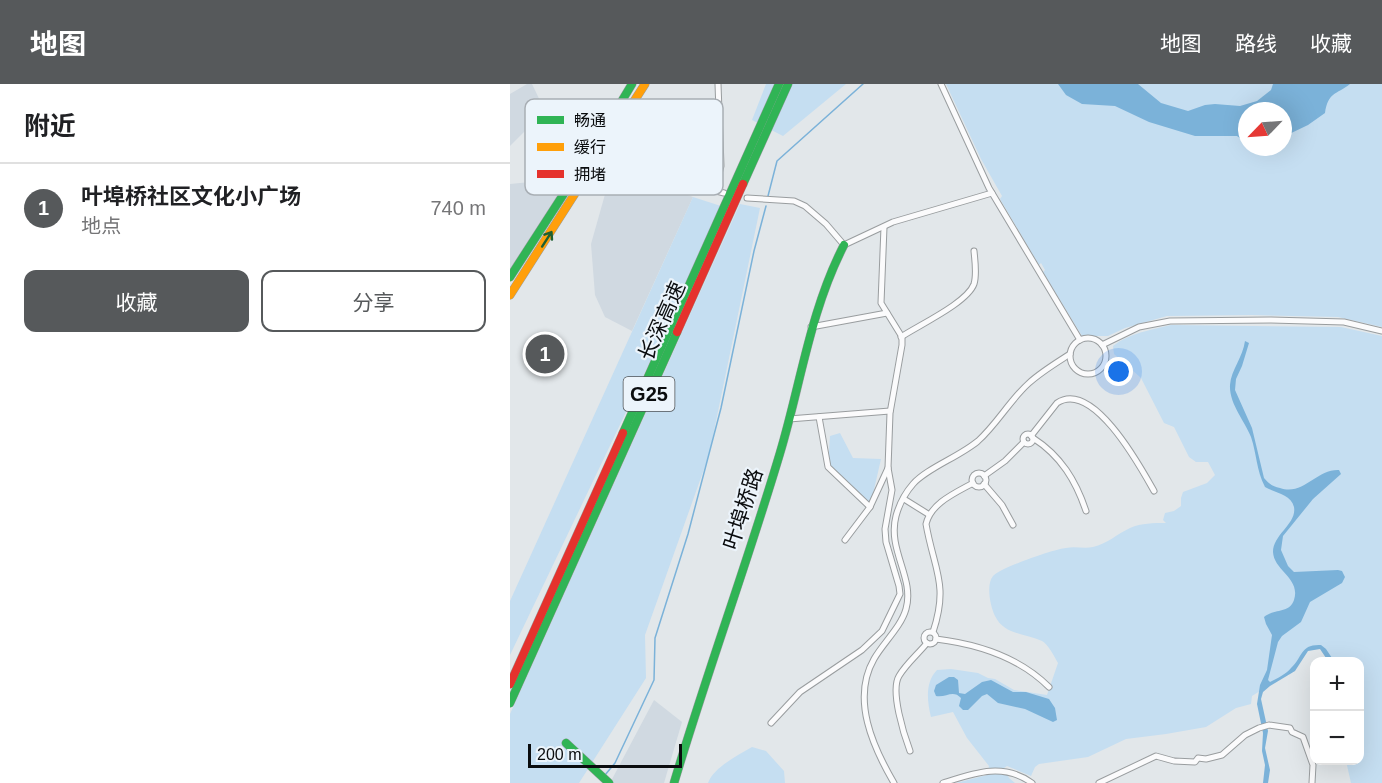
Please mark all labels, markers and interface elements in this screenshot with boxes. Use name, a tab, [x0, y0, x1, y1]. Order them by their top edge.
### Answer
text: 地图	[30, 29, 86, 60]
text: 地图	[1160, 32, 1202, 55]
text: 路线	[1235, 32, 1277, 55]
text: 收藏	[1310, 32, 1352, 55]
legend	[525, 99, 723, 195]
north arrow	[1238, 102, 1292, 156]
text: 附近	[24, 111, 76, 141]
text: 畅通	[574, 112, 606, 129]
text: 缓行	[574, 139, 606, 156]
text: 拥堵	[574, 166, 606, 183]
text: 叶埠桥社区文化小广场	[81, 184, 301, 209]
text: 1	[38, 197, 49, 219]
text: 740 m	[430, 197, 486, 219]
text: 地点	[81, 215, 121, 237]
one-way arrow	[541, 231, 553, 248]
button: 收藏	[24, 270, 249, 332]
button: 分享	[261, 270, 486, 332]
street label: 长深高速	[634, 278, 689, 364]
pin: 1	[525, 332, 564, 376]
your location	[1104, 357, 1133, 386]
road number: G25	[624, 377, 674, 411]
street label: 叶埠桥路	[719, 465, 766, 552]
map controls	[1310, 657, 1364, 765]
button: +	[1310, 657, 1364, 711]
button: −	[1310, 711, 1364, 765]
scale bar	[528, 741, 682, 768]
text: 200 m	[537, 746, 581, 763]

